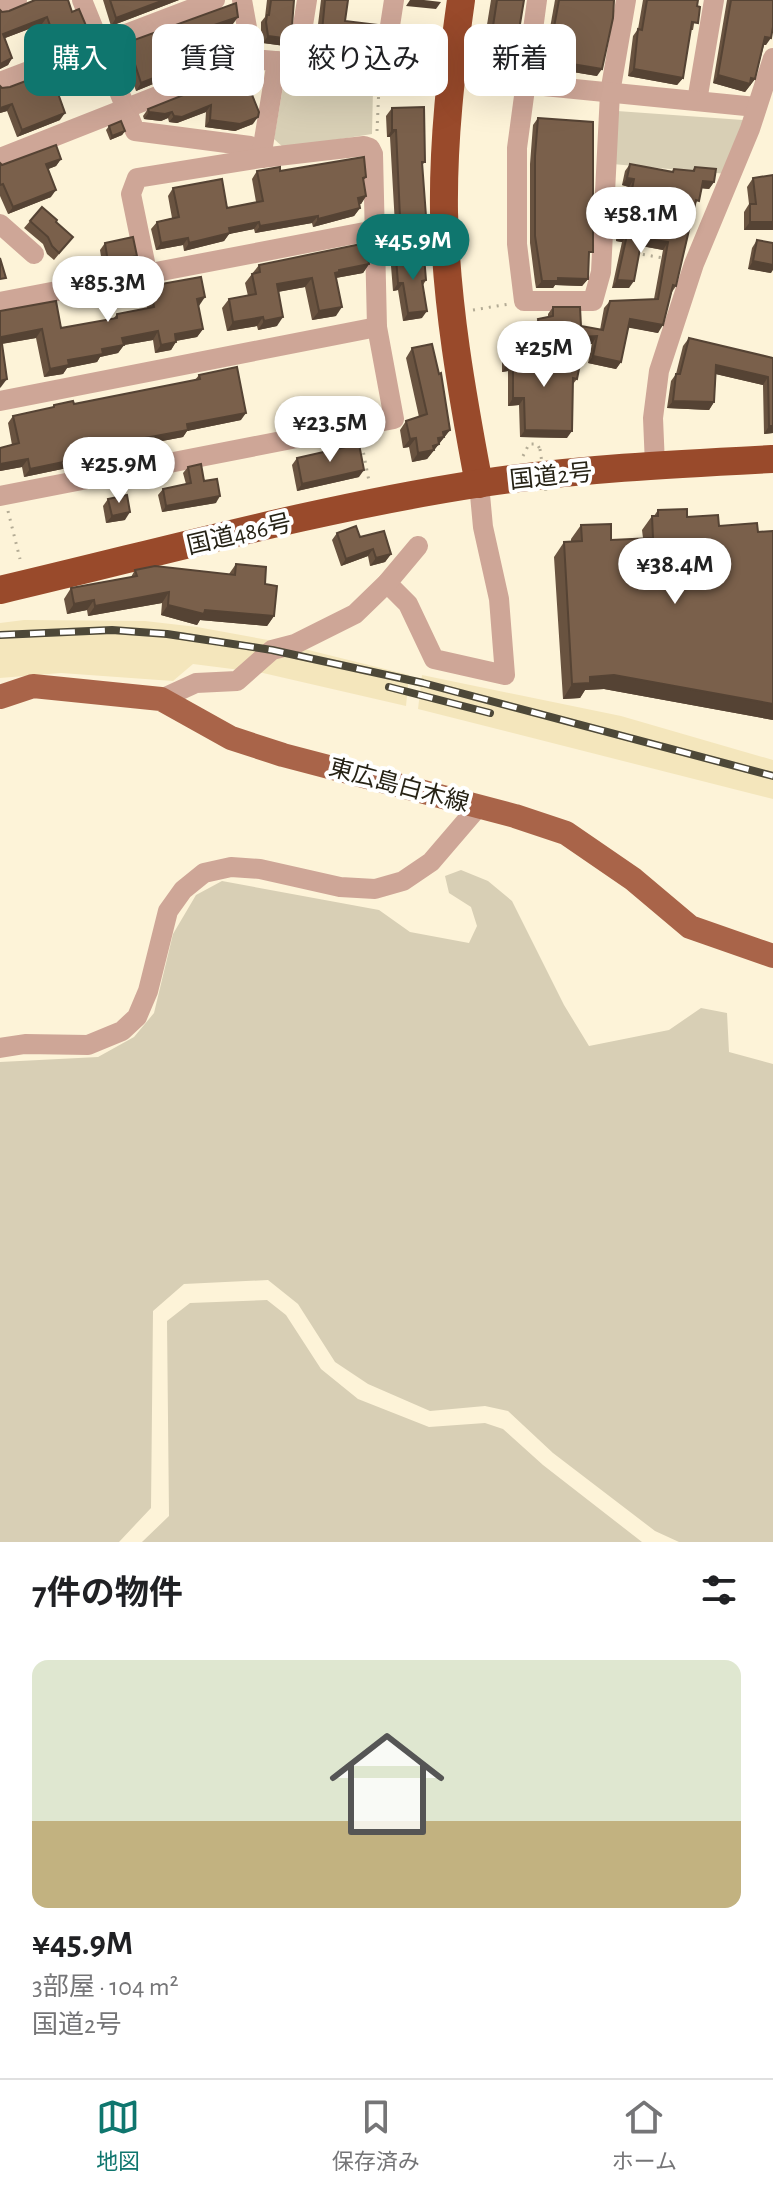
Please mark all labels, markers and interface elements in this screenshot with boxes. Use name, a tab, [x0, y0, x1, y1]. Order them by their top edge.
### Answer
chip: 購入	[24, 24, 136, 96]
chip: 賃貸	[152, 24, 264, 96]
chip: 絞り込み	[280, 24, 448, 96]
chip: 新着	[464, 24, 576, 96]
pin: ¥58.1M	[576, 187, 706, 255]
text: ¥58.1M	[604, 200, 678, 226]
pin: ¥45.9M	[348, 214, 478, 282]
text: ¥45.9M	[374, 227, 452, 253]
pin: ¥85.3M	[43, 256, 173, 324]
text: ¥85.3M	[70, 269, 146, 295]
pin: ¥25M	[497, 321, 591, 389]
text: ¥25M	[515, 334, 573, 360]
pin: ¥23.5M	[265, 396, 395, 464]
text: ¥23.5M	[292, 409, 368, 435]
pin: ¥25.9M	[54, 437, 184, 505]
text: ¥25.9M	[81, 450, 157, 476]
street label: 国道2号	[508, 459, 594, 493]
street label: 国道486号	[184, 509, 294, 559]
pin: ¥38.4M	[610, 538, 740, 606]
text: ¥38.4M	[636, 551, 714, 577]
street label: 東広島白木線	[326, 754, 472, 816]
icon: filters	[697, 1568, 741, 1612]
text: 7件の物件	[32, 1577, 183, 1611]
icon: home	[315, 1712, 459, 1856]
text: ¥45.9M	[32, 1927, 133, 1961]
text: 3部屋 · 104 m²	[32, 1974, 179, 2000]
text: 国道2号	[32, 2012, 122, 2038]
tab: 地図	[96, 2095, 140, 2175]
tab: 保存済み	[332, 2095, 420, 2175]
tab: ホーム	[612, 2095, 677, 2175]

